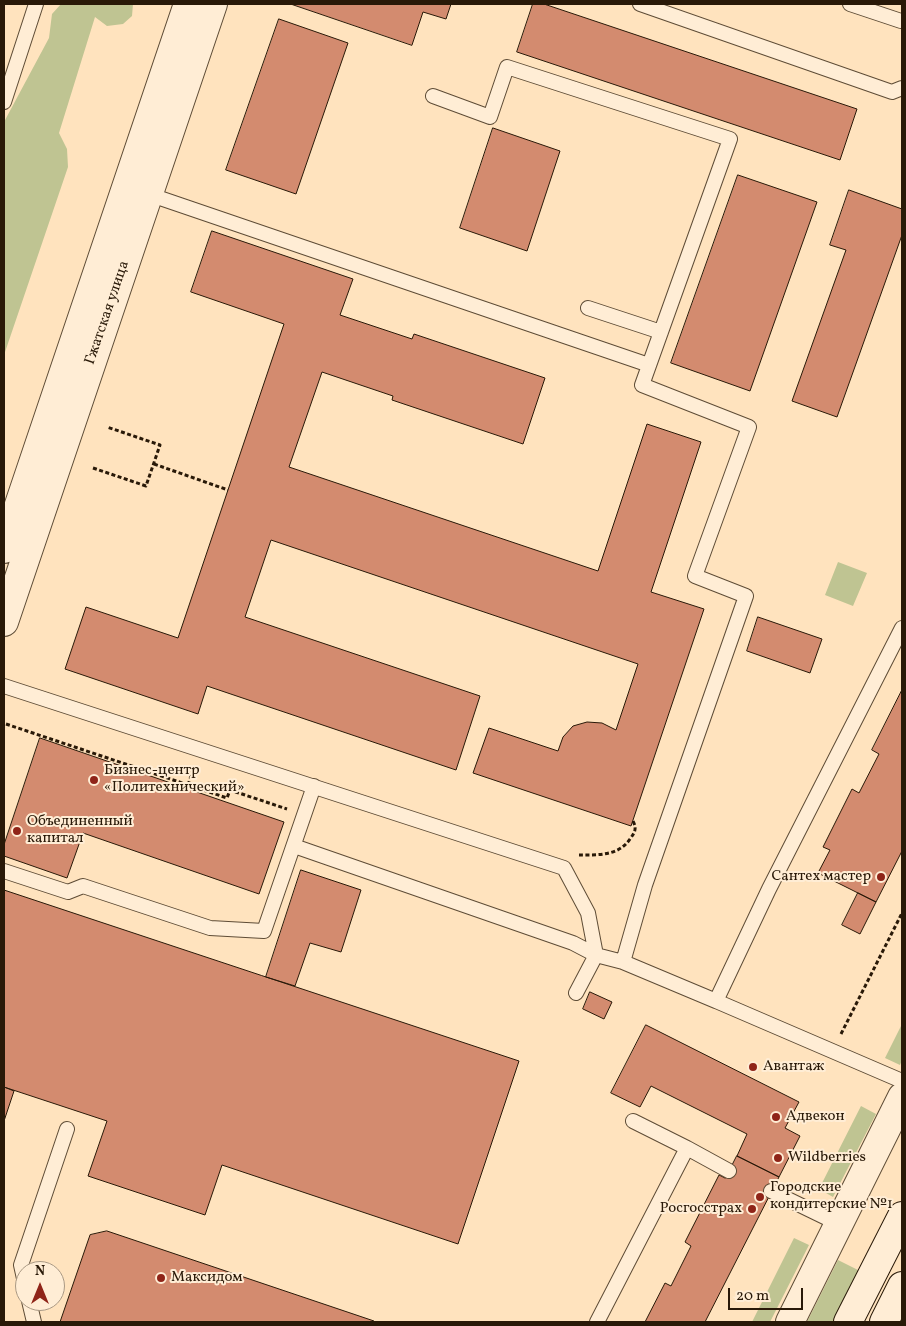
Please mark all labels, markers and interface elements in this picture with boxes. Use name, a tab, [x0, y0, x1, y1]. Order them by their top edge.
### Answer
street label: Гжатская улица	[82, 259, 134, 367]
place label: Бизнес-центр «Политехнический»	[104, 762, 245, 797]
marker: Бизнес-центр «Политехнический»	[88, 774, 100, 786]
place label: Объединенный капитал	[27, 813, 133, 848]
marker: Объединенный капитал	[11, 825, 23, 837]
place label: Сантех мастер	[771, 868, 871, 886]
marker: Сантех мастер	[875, 871, 887, 883]
place label: Авантаж	[763, 1058, 824, 1076]
marker: Авантаж	[747, 1061, 759, 1073]
place label: Адвекон	[786, 1108, 845, 1126]
marker: Адвекон	[770, 1111, 782, 1123]
place label: Wildberries	[788, 1149, 866, 1167]
marker: Wildberries	[772, 1152, 784, 1164]
place label: Городские кондитерские №1	[770, 1179, 893, 1214]
marker: Городские кондитерские №1	[754, 1191, 766, 1203]
place label: Росгосстрах	[660, 1200, 742, 1218]
marker: Росгосстрах	[746, 1203, 758, 1215]
north arrow	[15, 1261, 65, 1311]
text: N	[35, 1262, 45, 1281]
place label: Максидом	[171, 1269, 243, 1287]
marker: Максидом	[155, 1272, 167, 1284]
scale bar	[731, 1278, 806, 1310]
text: 20 m	[736, 1286, 769, 1307]

